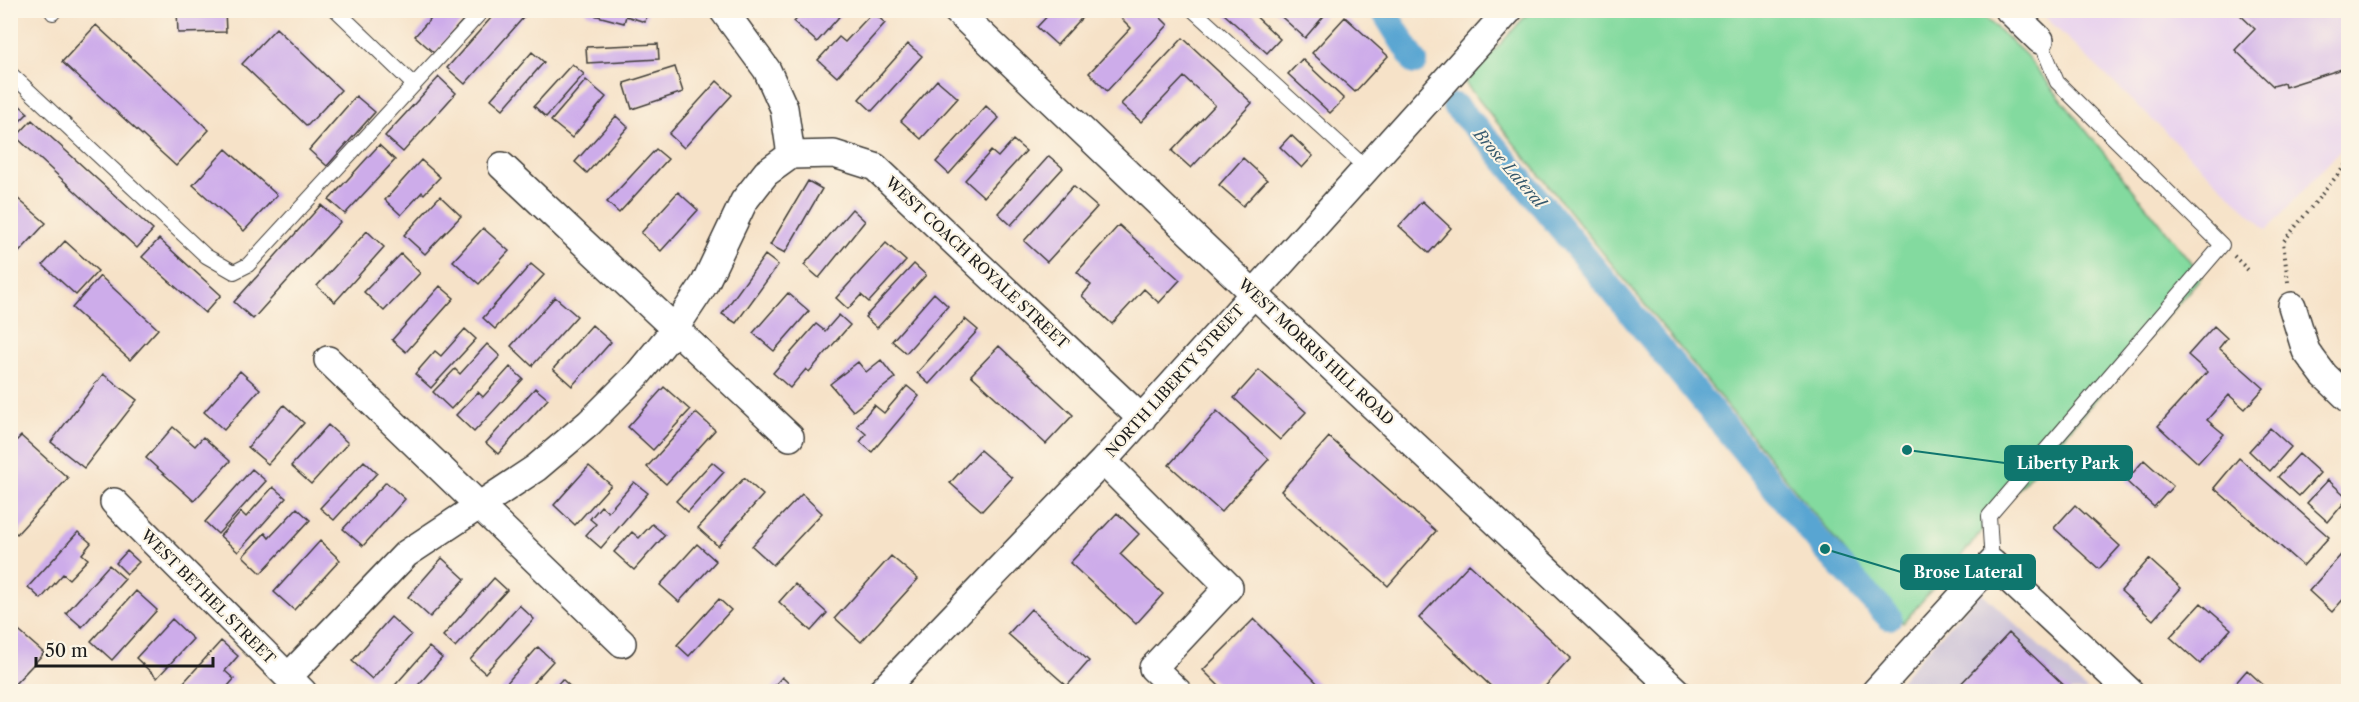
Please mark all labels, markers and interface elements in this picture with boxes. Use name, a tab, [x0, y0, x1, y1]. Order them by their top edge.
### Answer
water label: Brose Lateral	[1469, 123, 1551, 213]
street label: WEST COACH ROYALE STREET	[881, 172, 1074, 353]
street label: WEST MORRIS HILL ROAD	[1234, 274, 1398, 429]
street label: NORTH LIBERTY STREET	[1101, 300, 1249, 461]
callout: Liberty Park	[2005, 446, 2132, 480]
text: Liberty Park	[2017, 453, 2120, 473]
street label: WEST BETHEL STREET	[136, 525, 280, 668]
callout: Brose Lateral	[1901, 555, 2035, 589]
text: Brose Lateral	[1913, 562, 2023, 582]
scale bar	[36, 630, 213, 668]
text: 50 m	[45, 640, 88, 662]

